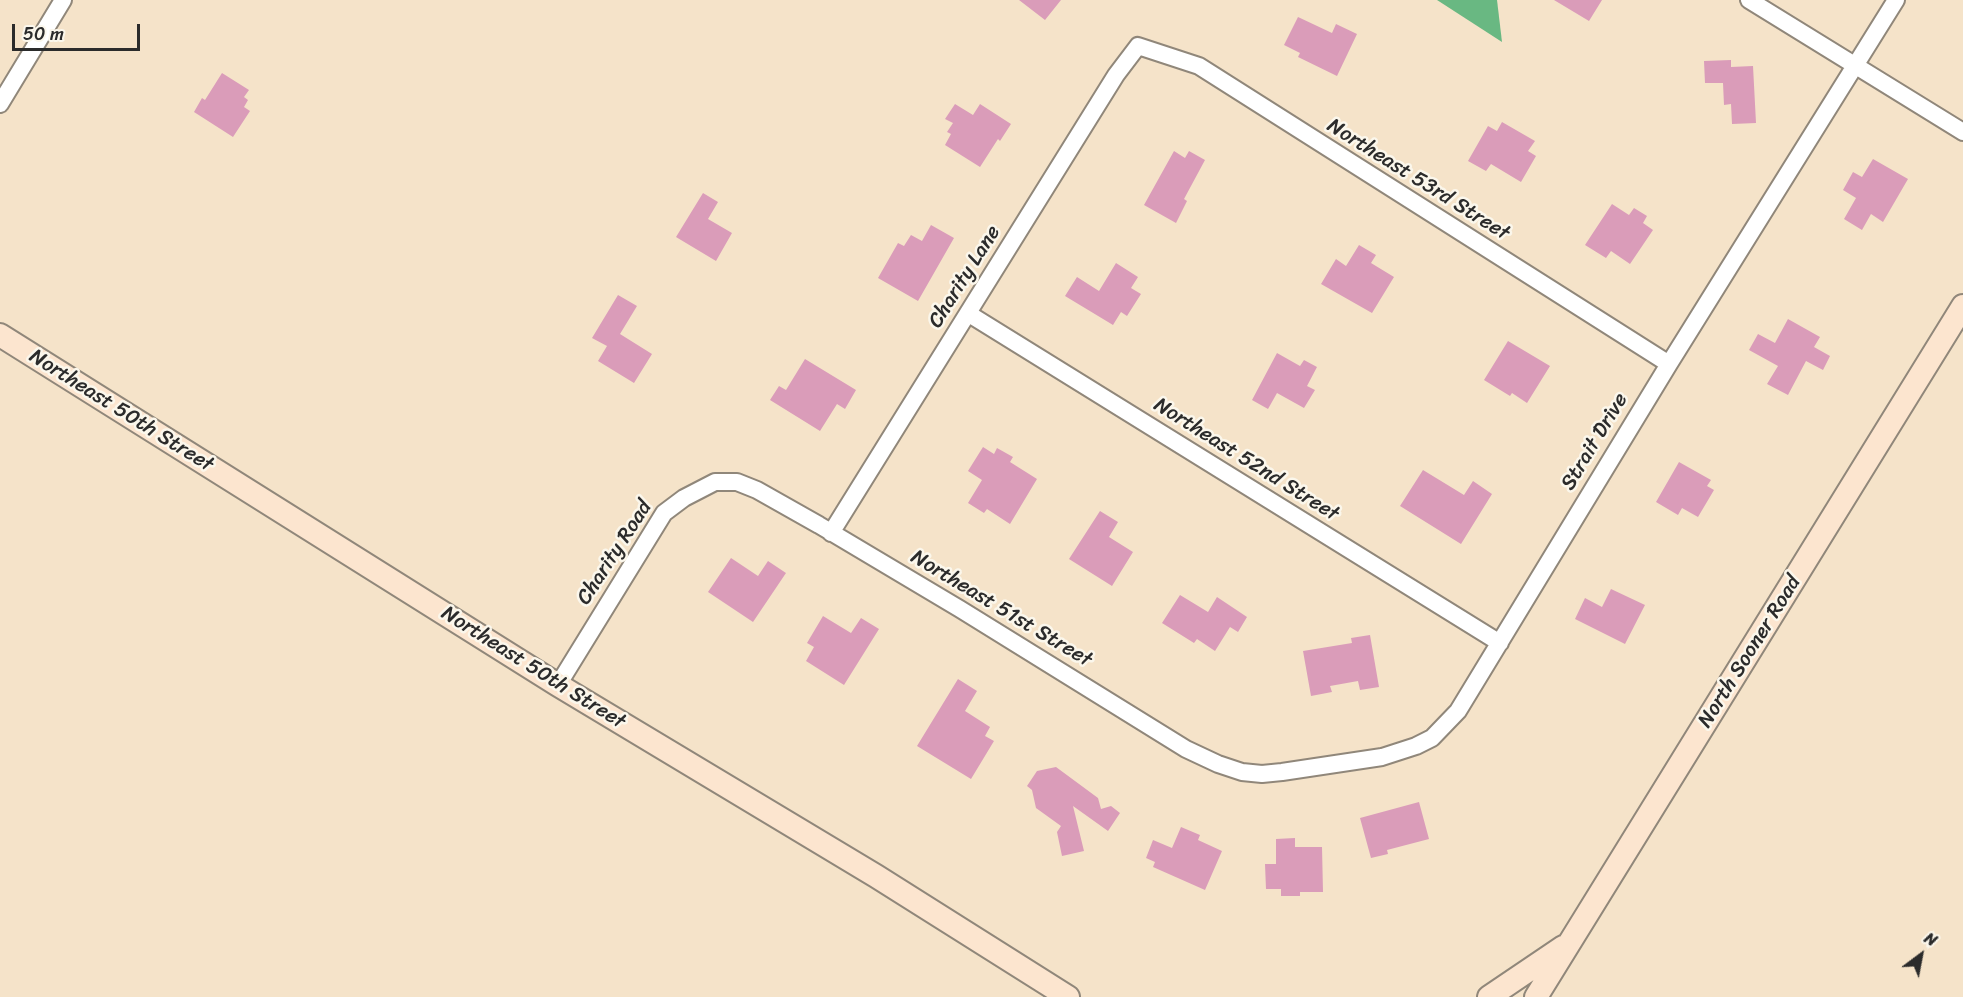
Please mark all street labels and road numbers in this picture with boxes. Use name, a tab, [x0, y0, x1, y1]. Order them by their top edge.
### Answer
street label: Northeast 53rd Street	[1322, 114, 1514, 246]
street label: Charity Lane	[924, 221, 1006, 333]
street label: Northeast 50th Street	[24, 344, 218, 478]
street label: Strait Drive	[1556, 389, 1634, 495]
street label: Northeast 52nd Street	[1149, 393, 1343, 527]
street label: Charity Road	[572, 496, 658, 610]
street label: Northeast 51st Street	[906, 545, 1096, 673]
street label: North Sooner Road	[1693, 571, 1807, 733]
street label: Northeast 50th Street	[436, 601, 630, 735]

